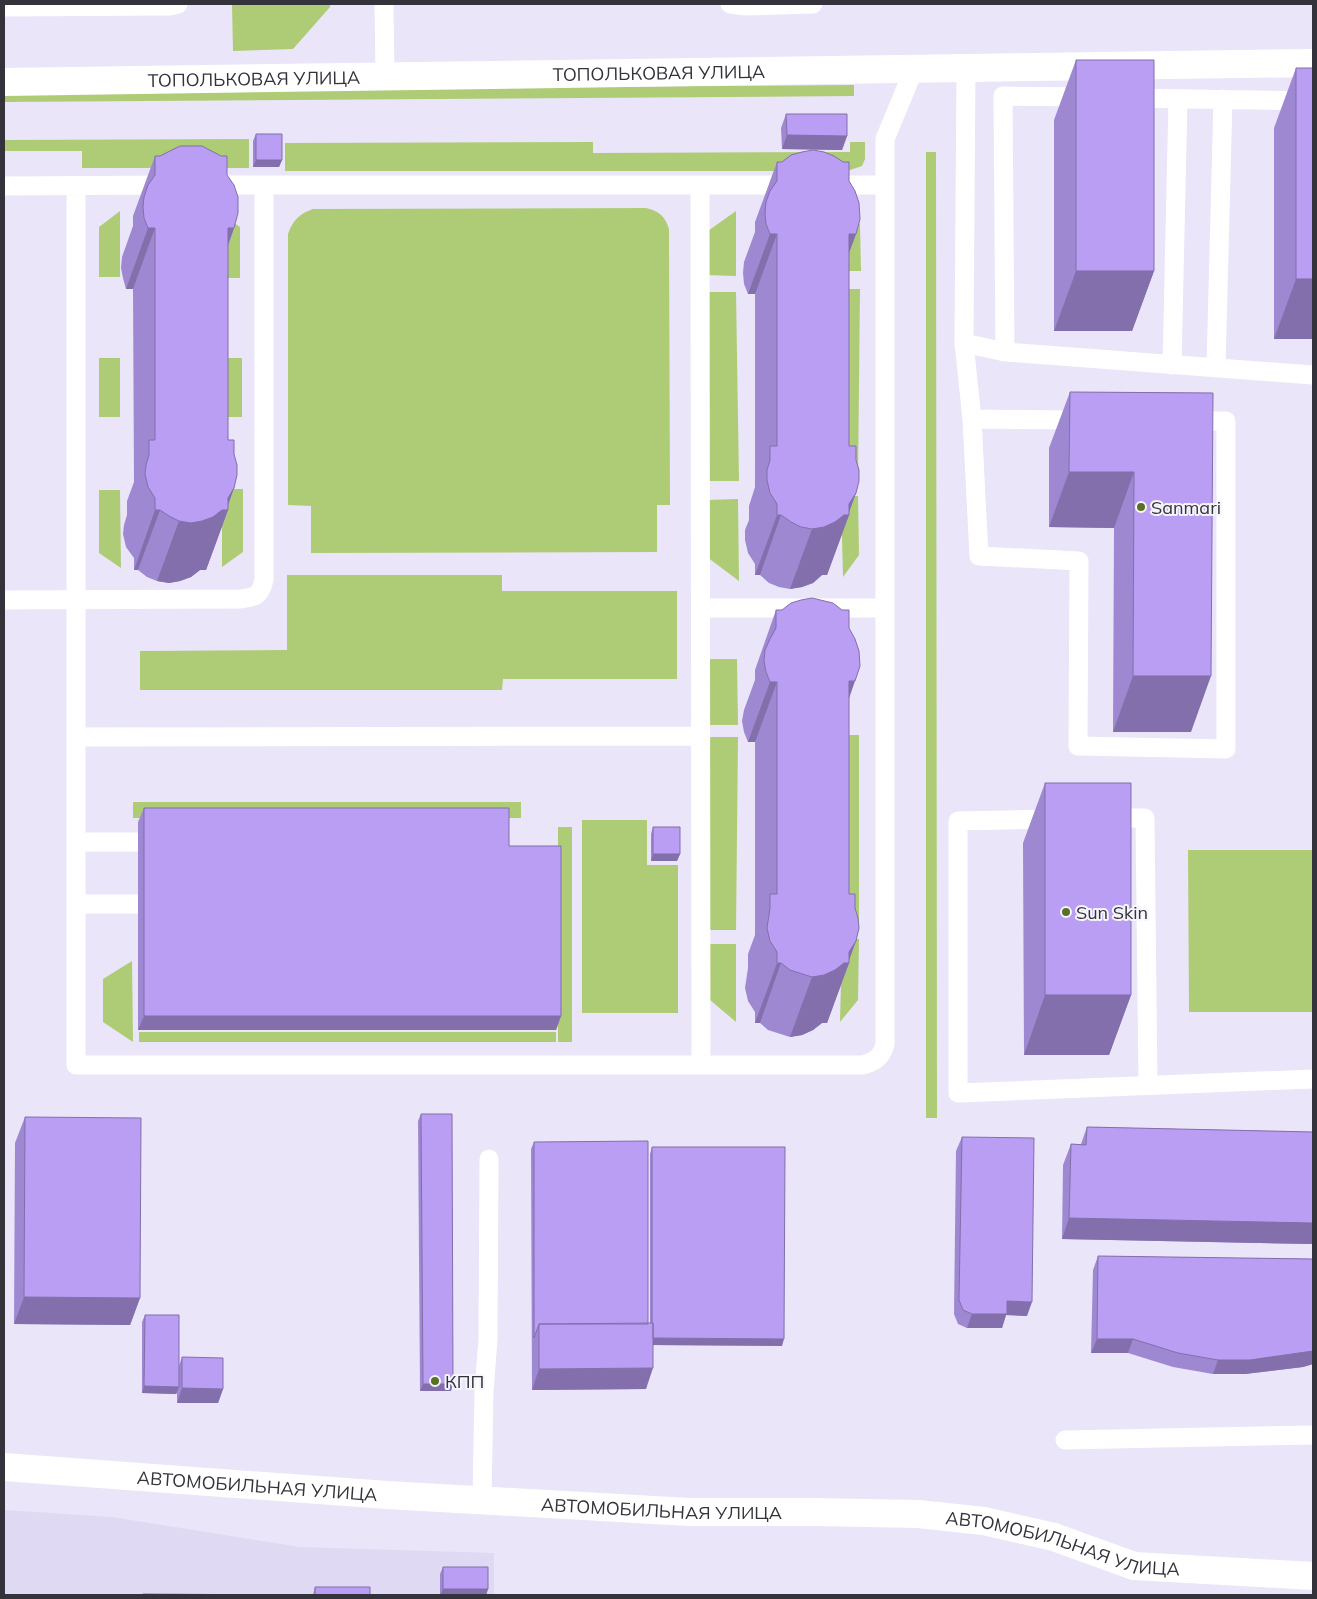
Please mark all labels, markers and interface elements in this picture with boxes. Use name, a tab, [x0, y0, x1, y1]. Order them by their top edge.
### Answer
street label: ТОПОЛЬКОВАЯ УЛИЦА	[553, 59, 765, 86]
street label: ТОПОЛЬКОВАЯ УЛИЦА	[148, 65, 360, 91]
place label: Sanmari	[1151, 496, 1221, 519]
marker: Sanmari	[1135, 501, 1147, 513]
place label: Sun Skin	[1076, 901, 1148, 924]
marker: Sun Skin	[1060, 906, 1072, 918]
place label: КПП	[445, 1370, 484, 1393]
marker: КПП	[429, 1375, 441, 1387]
street label: АВТОМОБИЛЬНАЯ УЛИЦА	[136, 1465, 378, 1506]
street label: АВТОМОБИЛЬНАЯ УЛИЦА	[540, 1492, 782, 1524]
street label: АВТОМОБИЛЬНАЯ УЛИЦА	[945, 1506, 1180, 1580]

